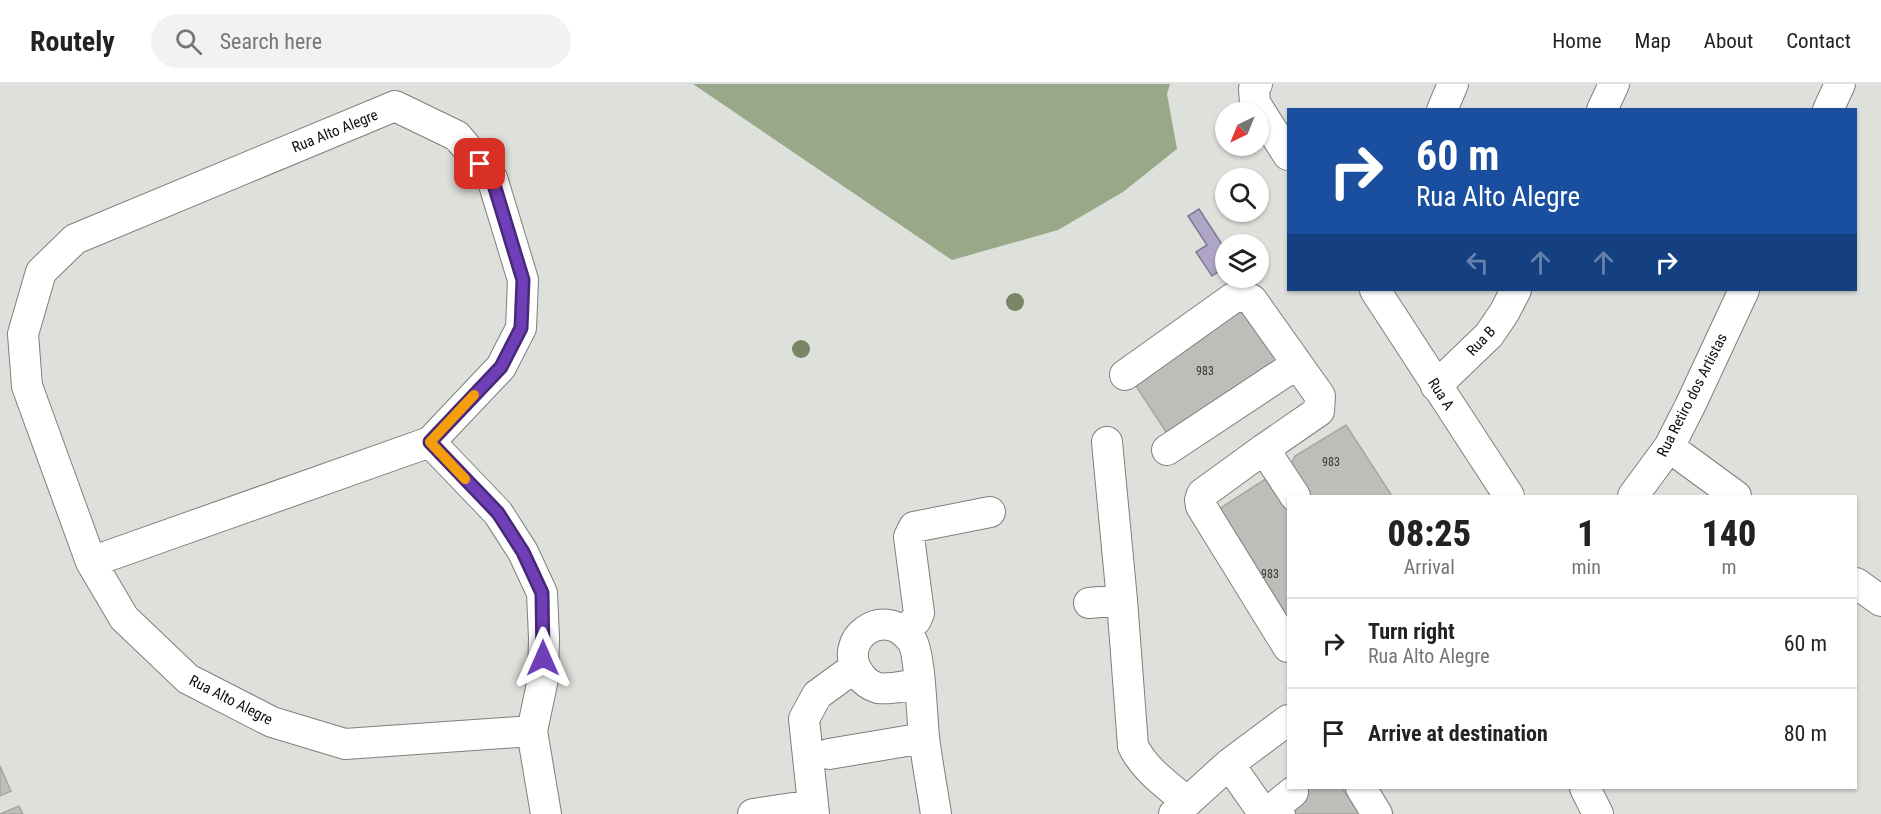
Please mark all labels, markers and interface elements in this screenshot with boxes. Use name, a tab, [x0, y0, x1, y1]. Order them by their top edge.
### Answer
search box	[151, 14, 571, 68]
text: Routely	[30, 25, 115, 58]
icon: search	[172, 25, 205, 58]
text: Search here	[220, 29, 322, 54]
text: Home	[1552, 29, 1602, 53]
text: Map	[1635, 29, 1671, 53]
text: About	[1704, 29, 1753, 53]
text: Contact	[1786, 29, 1851, 53]
north arrow	[1215, 102, 1269, 156]
map controls	[1215, 102, 1269, 288]
street label: Rua Alto Alegre	[289, 106, 381, 156]
text: 60 m	[1416, 131, 1499, 180]
icon: right	[1317, 132, 1395, 210]
pin	[454, 138, 505, 189]
icon: arrive	[463, 147, 496, 180]
button: search	[1215, 168, 1269, 222]
text: Rua Alto Alegre	[1416, 181, 1580, 213]
button: layers	[1215, 234, 1269, 288]
icon: left	[1461, 246, 1494, 279]
icon: ahead	[1524, 246, 1557, 279]
icon: ahead	[1587, 246, 1620, 279]
icon: right	[1650, 246, 1683, 279]
street label: Rua B	[1463, 322, 1499, 360]
street label: Rua Retiro dos Artistas	[1653, 330, 1731, 460]
house number: 983	[1196, 364, 1214, 378]
street label: Rua A	[1424, 375, 1458, 414]
house number: 983	[1322, 455, 1340, 469]
text: 08:25	[1388, 513, 1471, 555]
text: 1	[1577, 513, 1595, 555]
text: 140	[1701, 513, 1756, 555]
text: Arrival	[1404, 555, 1455, 579]
text: min	[1572, 555, 1601, 579]
text: m	[1721, 555, 1736, 579]
house number: 983	[1261, 567, 1279, 581]
text: Turn right	[1368, 619, 1455, 644]
position arrow	[511, 626, 575, 690]
icon: right	[1317, 627, 1350, 660]
text: 60 m	[1784, 631, 1827, 656]
text: Rua Alto Alegre	[1368, 644, 1490, 668]
street label: Rua Alto Alegre	[186, 671, 276, 729]
icon: arrive	[1317, 717, 1350, 750]
text: Arrive at destination	[1368, 721, 1548, 746]
text: 80 m	[1784, 721, 1827, 746]

